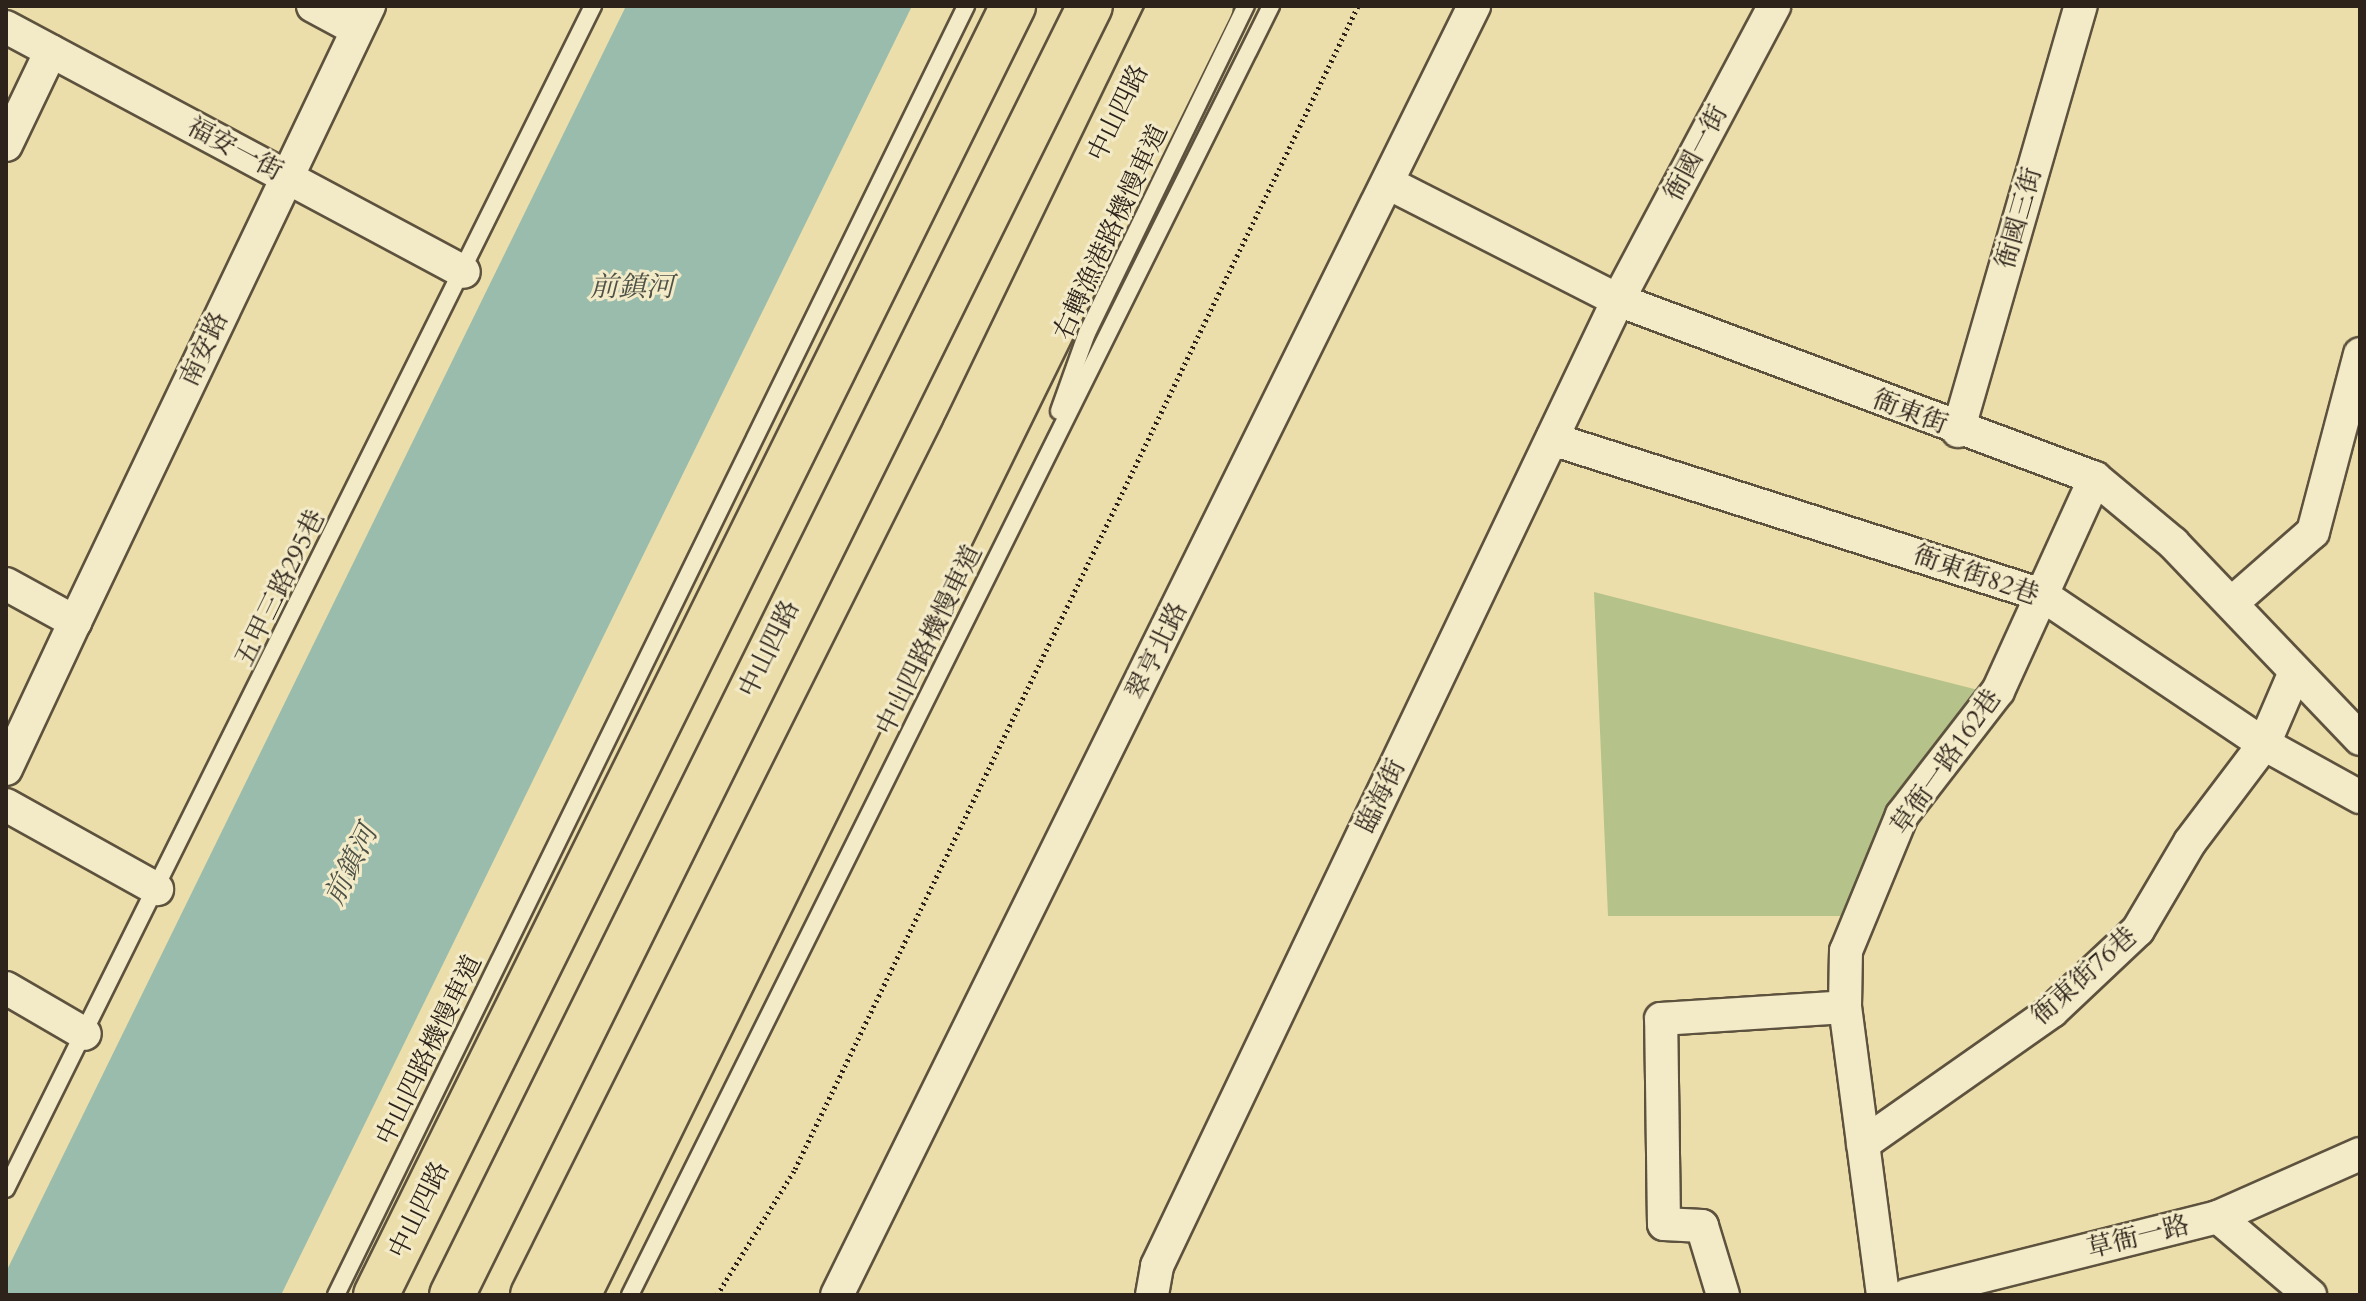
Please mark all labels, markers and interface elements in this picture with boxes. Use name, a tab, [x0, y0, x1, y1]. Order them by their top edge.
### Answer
street label: 中山四路	[1081, 59, 1155, 167]
street label: 衙國一街	[1658, 100, 1734, 206]
street label: 福安一街	[182, 111, 288, 187]
street label: 右轉漁港路機慢車道	[1047, 119, 1175, 345]
street label: 衙國三街	[1990, 164, 2048, 272]
water label: 前鎮河	[590, 270, 674, 304]
street label: 南安路	[173, 307, 235, 391]
street label: 衙東街	[1868, 383, 1952, 441]
street label: 五甲三路295巷	[229, 505, 331, 671]
street label: 衙東街82巷	[1909, 539, 2043, 611]
street label: 中山四路機慢車道	[869, 540, 989, 740]
street label: 中山四路	[732, 595, 806, 703]
street label: 翠亨北路	[1120, 597, 1194, 705]
street label: 草衙一路162巷	[1884, 683, 2008, 841]
street label: 臨海街	[1350, 754, 1412, 838]
water label: 前鎮河	[317, 820, 385, 910]
street label: 衙東街76巷	[2025, 921, 2143, 1031]
street label: 中山四路機慢車道	[369, 950, 489, 1150]
street label: 中山四路	[382, 1156, 456, 1264]
street label: 草衙一路	[2084, 1209, 2192, 1265]

